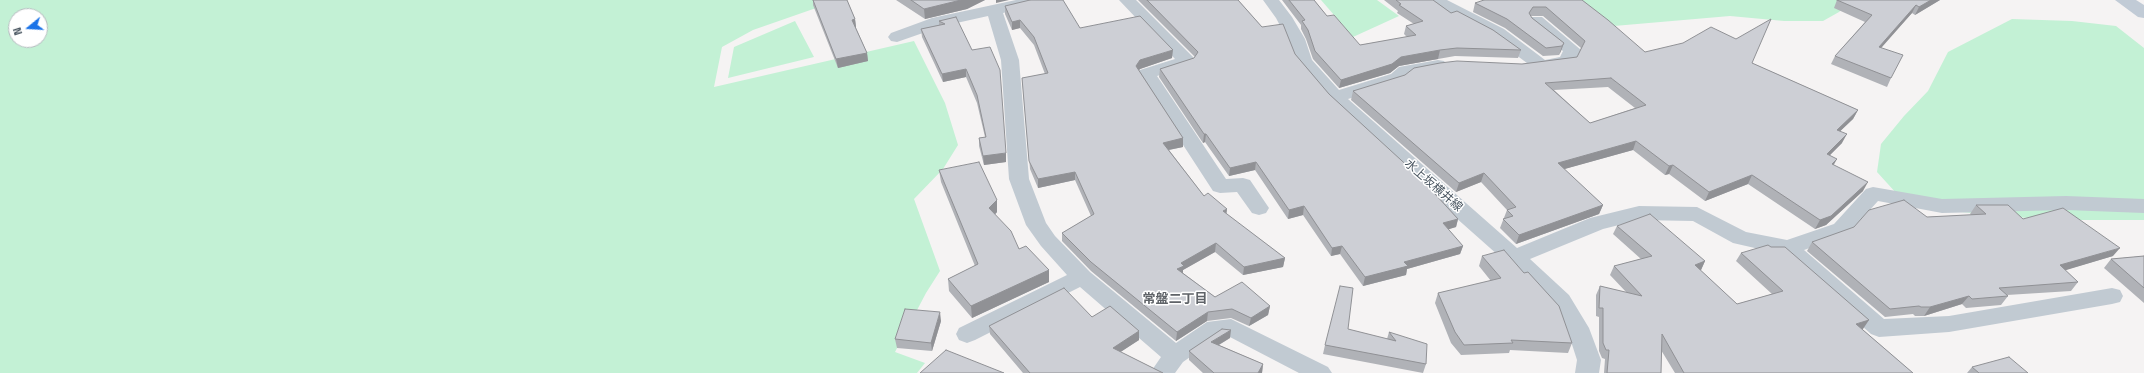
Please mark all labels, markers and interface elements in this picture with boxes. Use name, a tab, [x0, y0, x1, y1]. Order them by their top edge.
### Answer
north arrow	[8, 8, 48, 48]
text: N	[9, 25, 26, 37]
street label: 水上坂横井線	[1401, 157, 1465, 215]
district label: 常盤二丁目	[1143, 292, 1207, 308]

